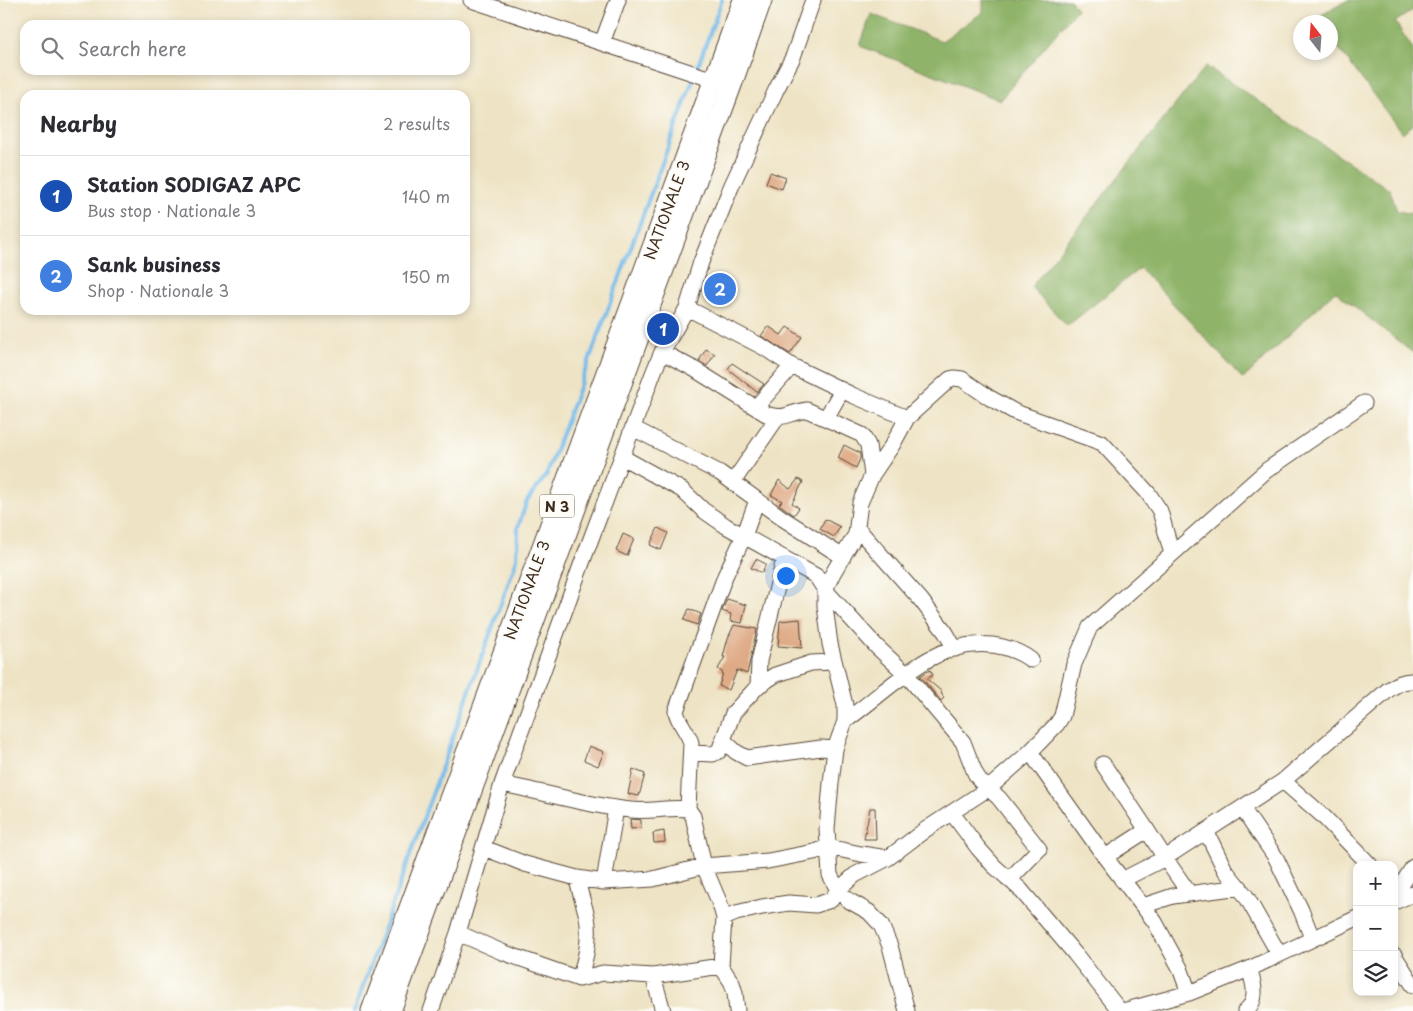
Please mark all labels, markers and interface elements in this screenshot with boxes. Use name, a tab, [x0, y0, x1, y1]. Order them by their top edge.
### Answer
north arrow	[1293, 15, 1338, 60]
search box	[20, 20, 470, 75]
icon: search	[38, 34, 66, 62]
text: Search here	[78, 34, 187, 62]
text: Nearby	[40, 107, 117, 139]
text: 2 results	[383, 111, 450, 135]
street label: NATIONALE 3	[637, 157, 695, 263]
text: Station SODIGAZ APC	[87, 170, 301, 198]
text: 1	[52, 184, 60, 208]
text: 140 m	[402, 184, 450, 208]
text: Bus stop · Nationale 3	[87, 198, 256, 222]
text: Sank business	[87, 250, 220, 278]
text: 2	[50, 264, 62, 288]
text: 150 m	[402, 264, 450, 288]
pin: 2	[704, 270, 736, 308]
text: Shop · Nationale 3	[87, 278, 229, 302]
pin: 1	[647, 310, 679, 348]
road number: N 3	[540, 494, 574, 518]
street label: NATIONALE 3	[497, 537, 555, 643]
your location	[773, 563, 799, 589]
map controls	[1353, 861, 1398, 996]
button: +	[1353, 861, 1398, 906]
button: −	[1353, 906, 1398, 951]
button: layers	[1353, 951, 1398, 996]

